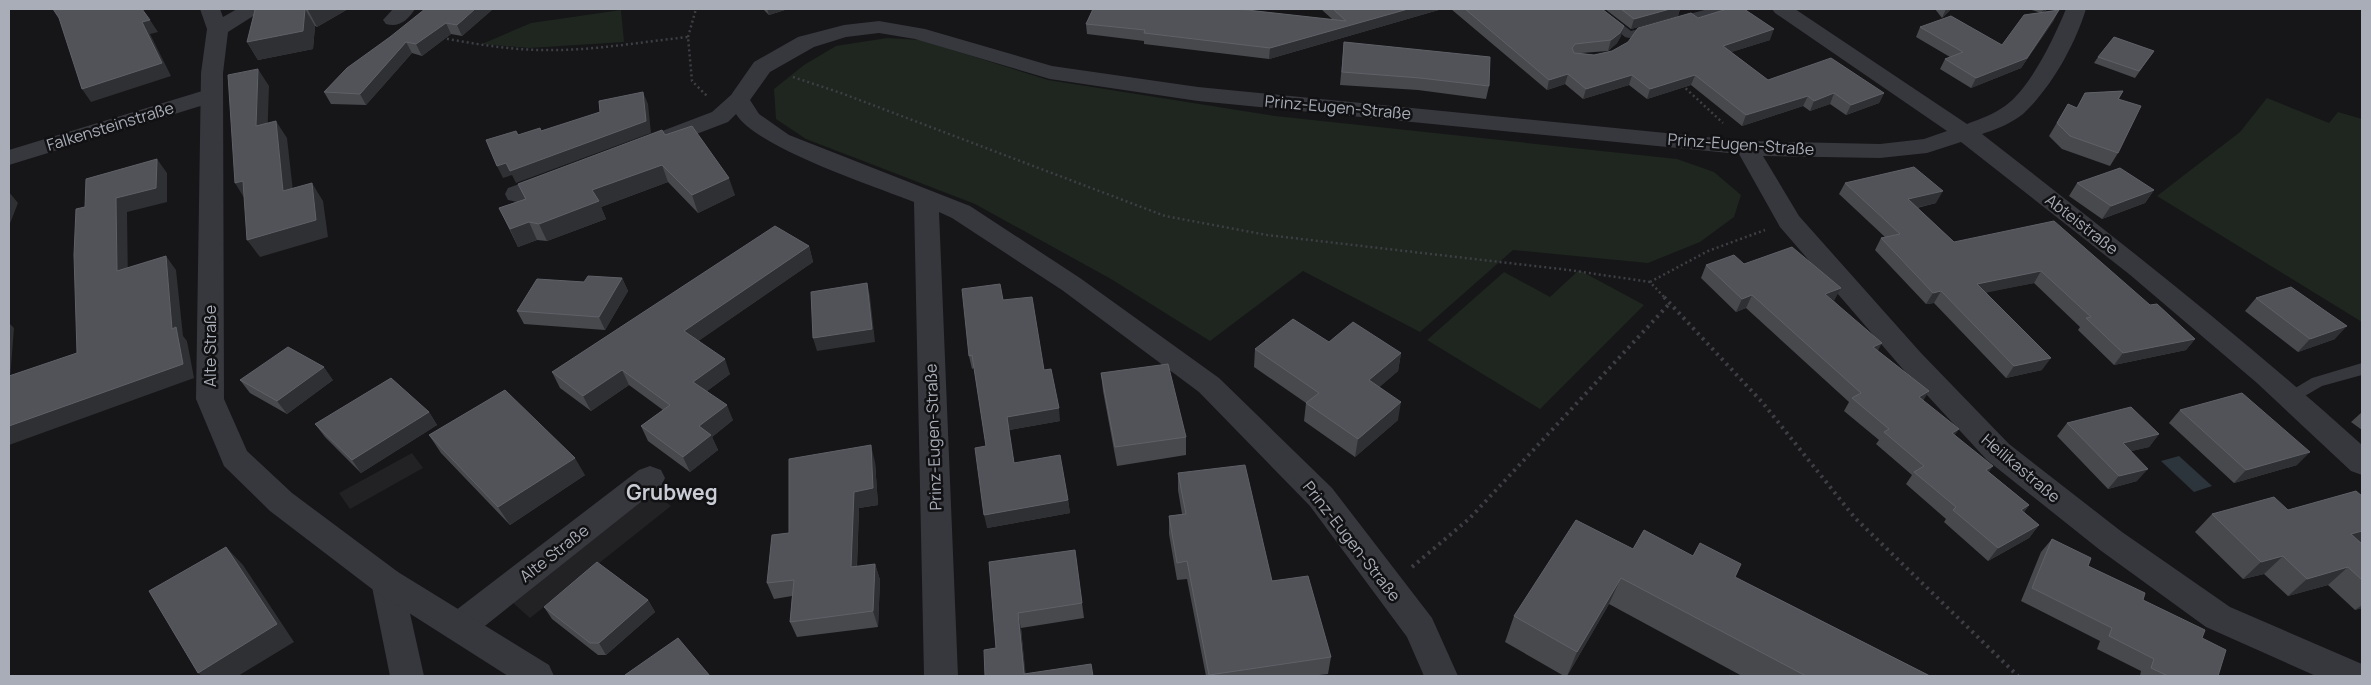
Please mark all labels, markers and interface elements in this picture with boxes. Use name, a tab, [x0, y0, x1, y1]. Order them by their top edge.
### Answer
street label: Prinz-Eugen-Straße	[1264, 90, 1412, 124]
street label: Falkensteinstraße	[44, 96, 176, 156]
street label: Prinz-Eugen-Straße	[1667, 128, 1815, 160]
street label: Abteistraße	[2041, 189, 2123, 259]
street label: Alte Straße	[199, 305, 221, 387]
street label: Prinz-Eugen-Straße	[919, 363, 947, 511]
street label: Heilikastraße	[1977, 429, 2065, 507]
street label: Prinz-Eugen-Straße	[1298, 476, 1406, 606]
district label: Grubweg	[626, 478, 718, 506]
street label: Alte Straße	[515, 519, 593, 587]

